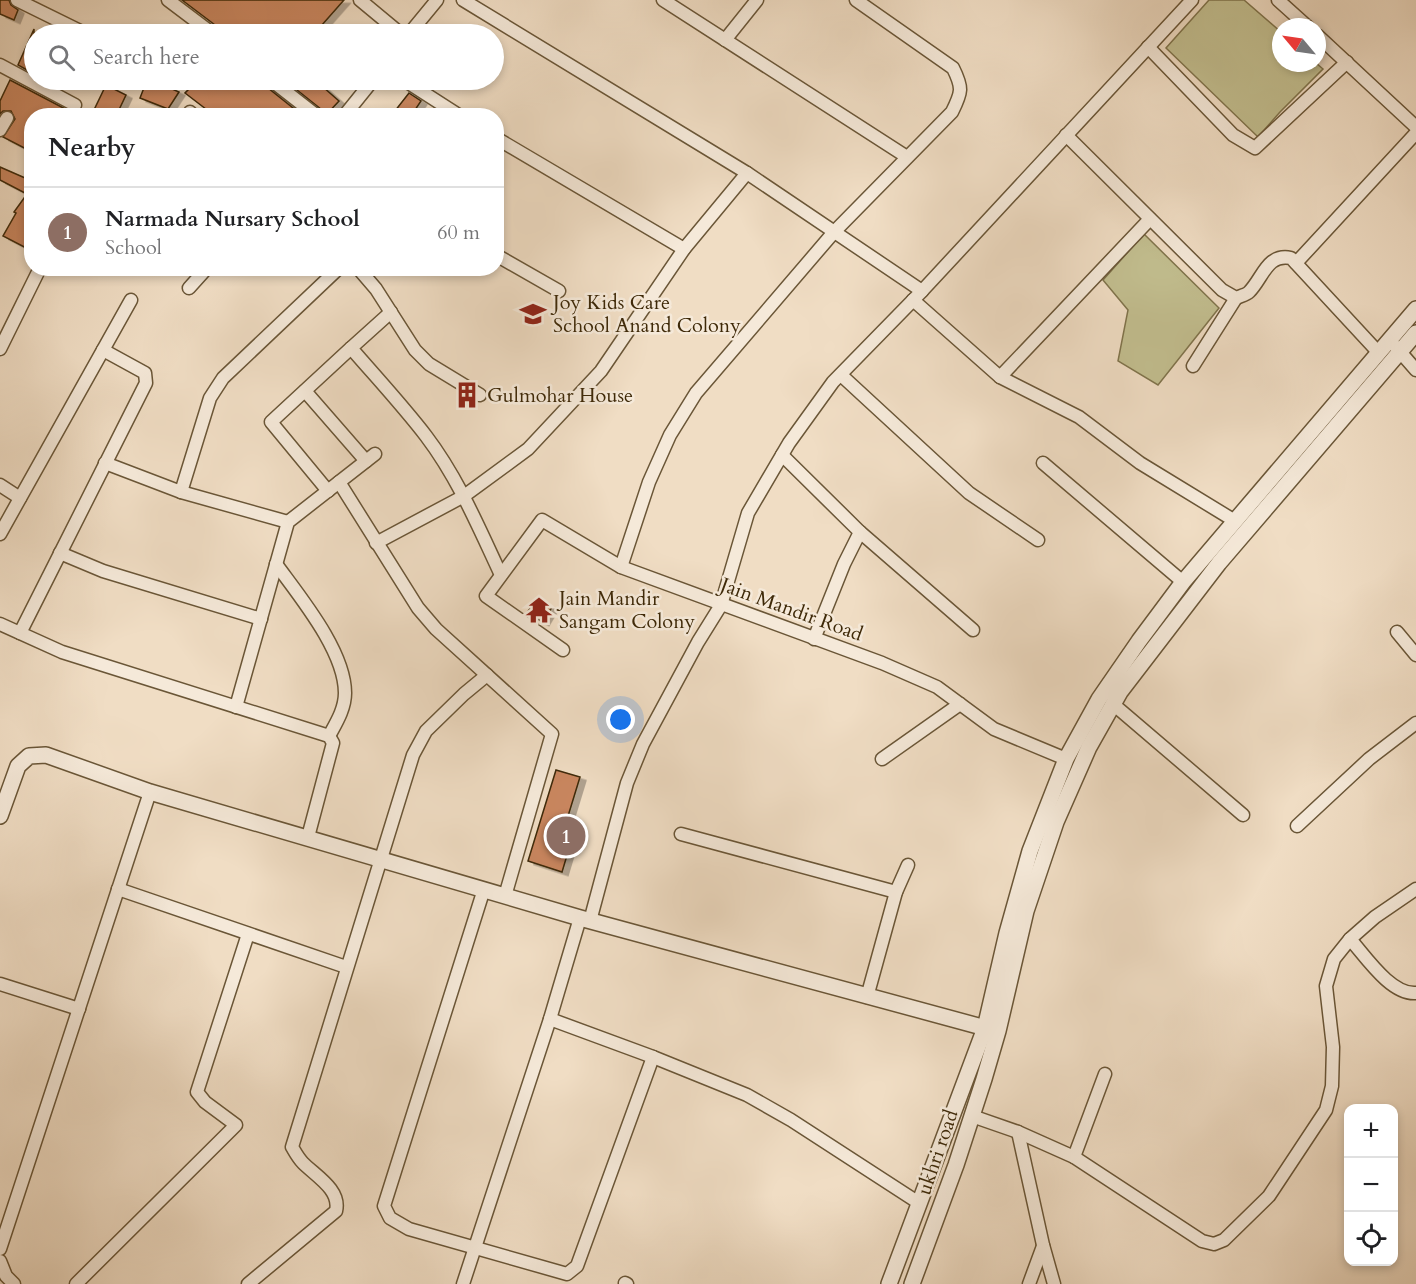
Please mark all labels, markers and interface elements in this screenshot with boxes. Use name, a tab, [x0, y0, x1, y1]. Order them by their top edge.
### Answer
north arrow	[1272, 18, 1326, 72]
search box	[24, 24, 504, 90]
icon: search	[45, 41, 78, 74]
text: Search here	[93, 42, 200, 72]
text: Nearby	[48, 130, 136, 165]
text: Narmada Nursary School	[105, 204, 360, 234]
text: 1	[62, 219, 73, 246]
text: 60 m	[437, 219, 480, 246]
text: School	[105, 234, 162, 261]
place label: Joy Kids Care School Anand Colony	[550, 289, 741, 339]
school or university icon: Joy Kids Care School Anand Colony	[518, 299, 548, 329]
building icon: Gulmohar House	[452, 380, 482, 410]
place label: Gulmohar House	[487, 382, 633, 409]
street label: Jain Mandir Road	[714, 570, 867, 648]
place label: Jain Mandir Sangam Colony	[556, 585, 696, 635]
temple icon: Jain Mandir Sangam Colony	[524, 595, 554, 625]
your location	[606, 705, 635, 734]
pin: 1	[546, 814, 586, 858]
map controls	[1344, 1104, 1398, 1266]
button: +	[1344, 1104, 1398, 1158]
street label: ukhri road	[910, 1106, 965, 1198]
button: −	[1344, 1158, 1398, 1212]
button: locate	[1344, 1212, 1398, 1266]

